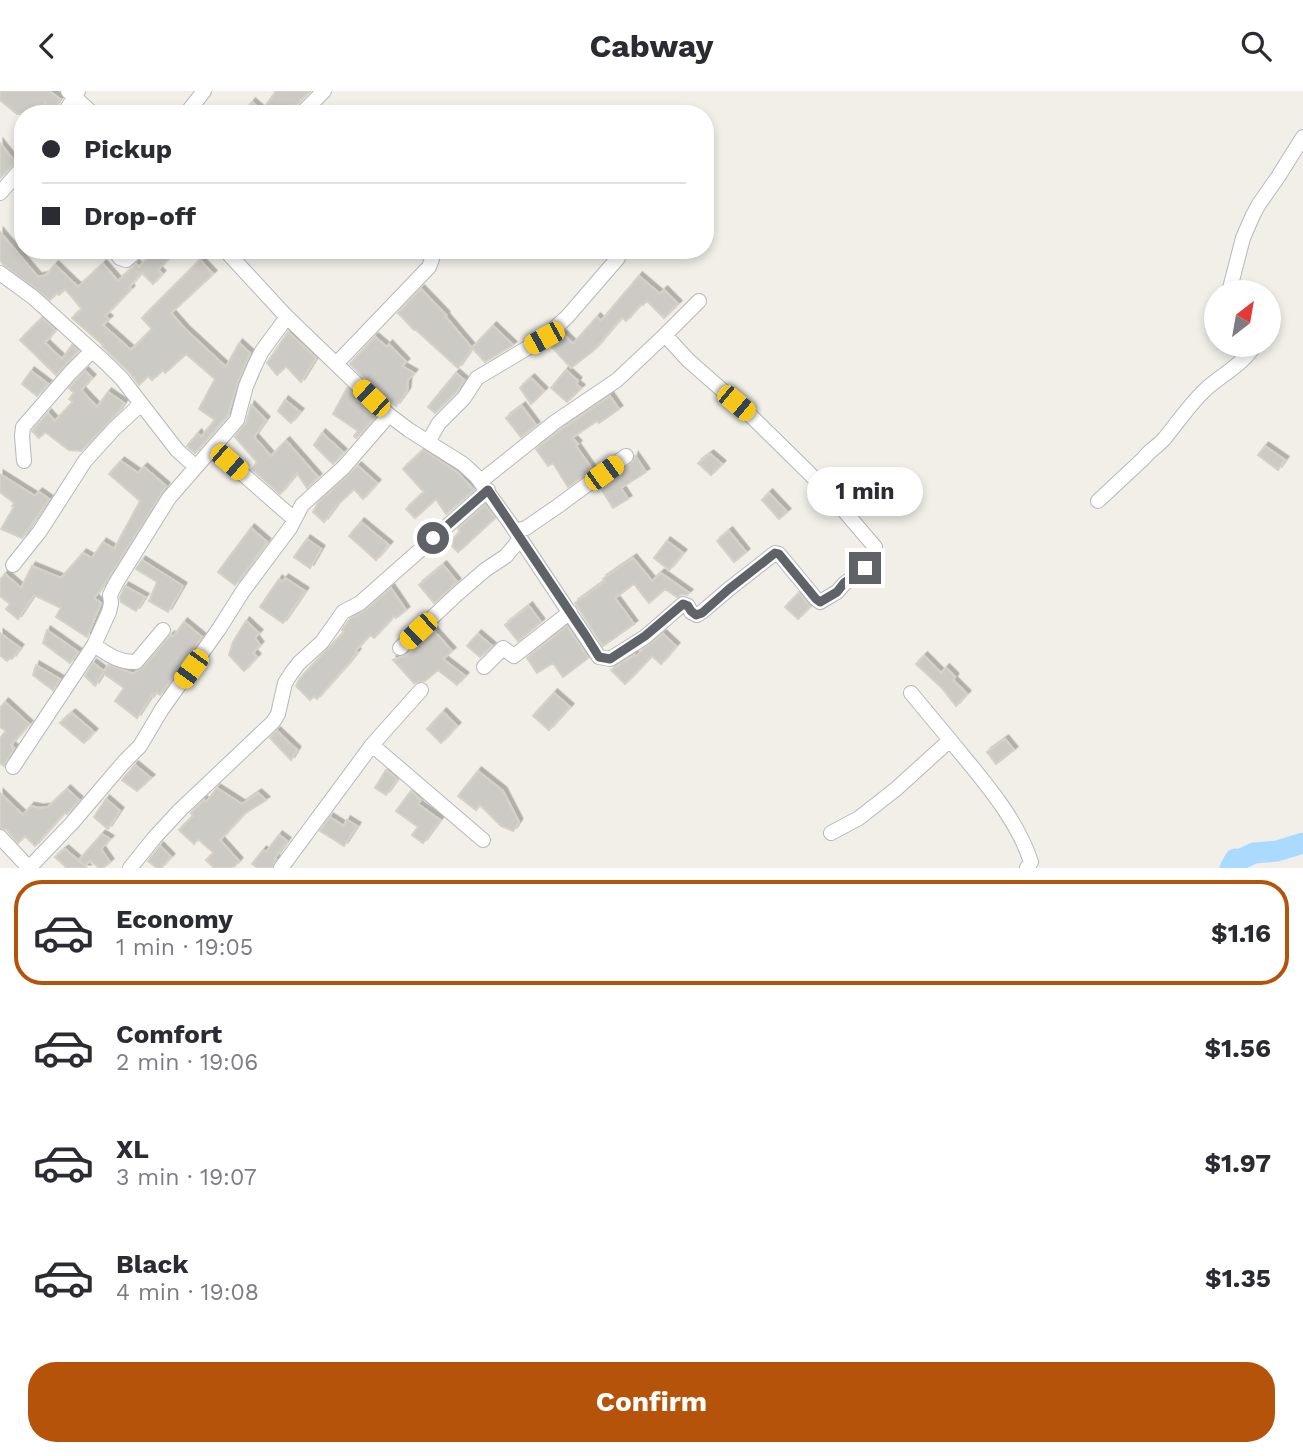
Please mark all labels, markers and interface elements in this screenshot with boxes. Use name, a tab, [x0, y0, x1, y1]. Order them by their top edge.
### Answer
icon: back	[28, 27, 66, 65]
text: Cabway	[589, 27, 714, 65]
icon: search	[1237, 27, 1275, 65]
text: Pickup	[84, 134, 172, 164]
text: Drop-off	[84, 201, 196, 231]
north arrow	[1204, 280, 1281, 357]
map controls	[1204, 280, 1281, 357]
car	[521, 319, 568, 357]
car	[349, 376, 394, 420]
car	[714, 381, 759, 425]
car	[207, 440, 252, 484]
car	[581, 452, 628, 494]
callout: 1 min	[807, 467, 923, 515]
text: 1 min	[835, 478, 895, 505]
route start	[417, 522, 449, 554]
route end	[849, 552, 881, 584]
car	[396, 609, 441, 653]
car	[171, 646, 212, 692]
icon: car	[32, 901, 95, 964]
text: Economy	[116, 904, 233, 934]
text: $1.16	[1211, 918, 1271, 948]
text: 1 min · 19:05	[116, 934, 253, 961]
icon: car	[32, 1016, 95, 1079]
text: Comfort	[116, 1019, 222, 1049]
text: $1.56	[1204, 1033, 1271, 1063]
text: 2 min · 19:06	[116, 1049, 258, 1076]
icon: car	[32, 1131, 95, 1194]
text: XL	[116, 1134, 149, 1164]
text: $1.97	[1204, 1148, 1271, 1178]
text: 3 min · 19:07	[116, 1164, 257, 1191]
icon: car	[32, 1246, 95, 1309]
text: Black	[116, 1249, 188, 1279]
text: $1.35	[1205, 1263, 1271, 1293]
text: 4 min · 19:08	[116, 1279, 259, 1306]
button: Confirm	[28, 1362, 1275, 1442]

